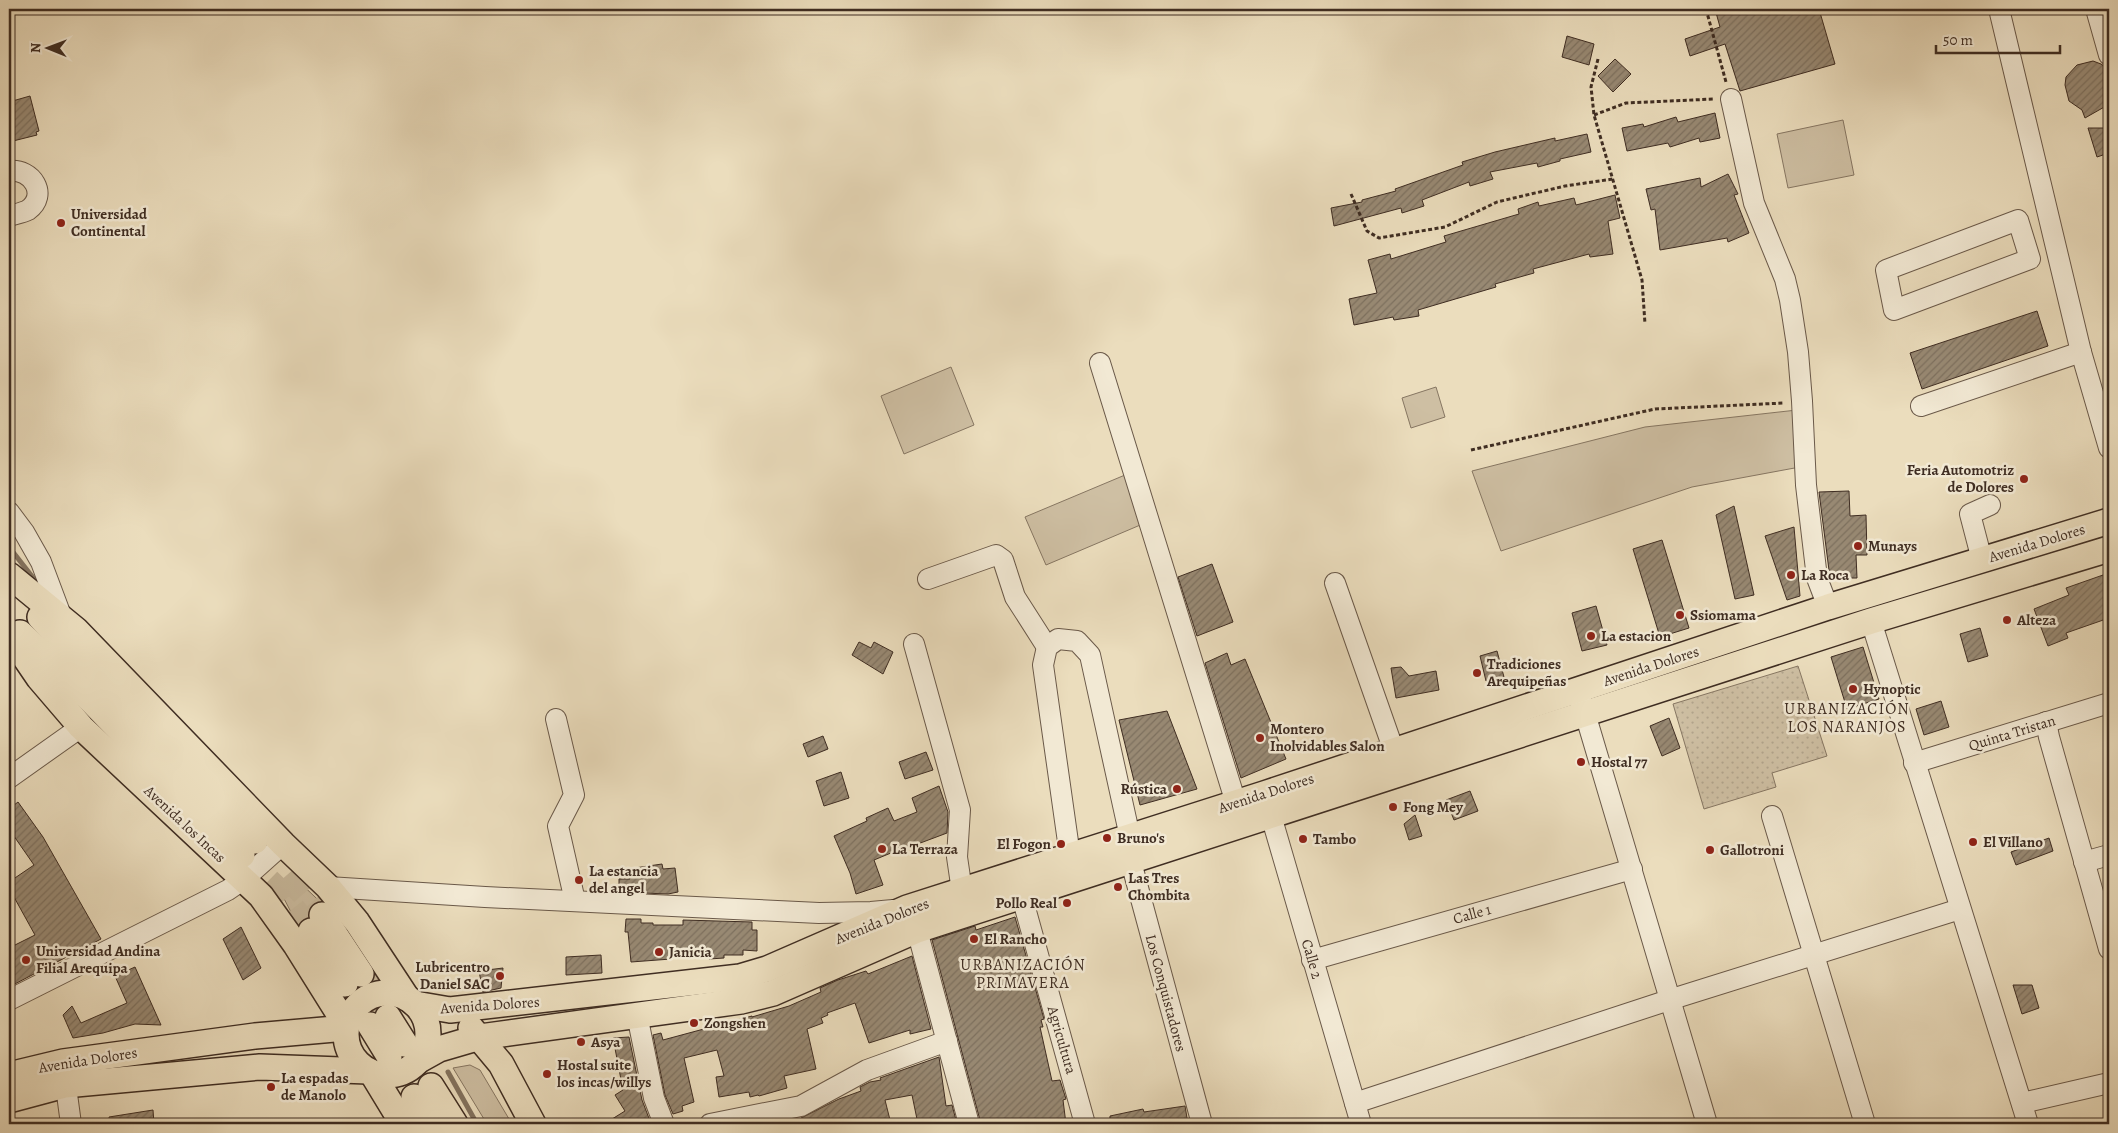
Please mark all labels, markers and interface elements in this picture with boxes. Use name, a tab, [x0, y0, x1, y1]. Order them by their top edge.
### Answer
north arrow	[22, 22, 72, 72]
scale bar	[1936, 22, 2059, 54]
text: 50 m	[1943, 30, 1973, 50]
text: N	[26, 43, 45, 53]
place label: Universidad Continental	[71, 204, 148, 241]
marker: Universidad Continental	[55, 217, 67, 229]
place label: Feria Automotriz de Dolores	[1907, 460, 2014, 497]
marker: Feria Automotriz de Dolores	[2018, 473, 2030, 485]
street label: Avenida Dolores	[1986, 519, 2088, 567]
place label: Munays	[1868, 536, 1917, 556]
marker: Munays	[1852, 540, 1864, 552]
place label: La Roca	[1801, 565, 1850, 585]
marker: La Roca	[1785, 569, 1797, 581]
place label: Ssiomama	[1690, 605, 1757, 625]
marker: Ssiomama	[1674, 609, 1686, 621]
place label: Alteza	[2016, 610, 2057, 630]
marker: Alteza	[2001, 614, 2013, 626]
place label: La estacion	[1601, 626, 1672, 646]
marker: La estacion	[1585, 630, 1597, 642]
street label: Avenida Dolores	[1600, 641, 1701, 691]
place label: Tradiciones Arequipeñas	[1486, 654, 1566, 691]
marker: Tradiciones Arequipeñas	[1471, 667, 1483, 679]
place label: Hynoptic	[1863, 679, 1921, 699]
marker: Hynoptic	[1847, 683, 1859, 695]
district label: URBANIZACIÓN LOS NARANJOS	[1784, 698, 1910, 738]
street label: Quinta Tristan	[1966, 710, 2058, 756]
place label: Montero Inolvidables Salon	[1270, 719, 1385, 756]
marker: Montero Inolvidables Salon	[1254, 732, 1266, 744]
place label: Hostal 77	[1591, 752, 1648, 772]
marker: Hostal 77	[1575, 756, 1587, 768]
street label: Avenida Dolores	[1215, 768, 1316, 818]
place label: Rústica	[1120, 779, 1168, 799]
street label: Avenida los Incas	[139, 780, 230, 867]
marker: Rústica	[1171, 783, 1183, 795]
place label: Fong Mey	[1403, 797, 1464, 817]
marker: Fong Mey	[1387, 801, 1399, 813]
place label: Bruno's	[1117, 828, 1165, 848]
place label: Tambo	[1313, 829, 1356, 849]
marker: Bruno's	[1101, 832, 1113, 844]
place label: El Villano	[1983, 832, 2043, 852]
marker: Tambo	[1297, 833, 1309, 845]
place label: El Fogon	[997, 834, 1052, 854]
marker: El Villano	[1967, 836, 1979, 848]
marker: El Fogon	[1055, 838, 1067, 850]
place label: La Terraza	[892, 839, 959, 859]
place label: Gallotroni	[1720, 840, 1785, 860]
marker: La Terraza	[876, 843, 888, 855]
marker: Gallotroni	[1704, 844, 1716, 856]
place label: La estancia del angel	[589, 861, 659, 898]
place label: Las Tres Chombita	[1128, 868, 1191, 905]
marker: La estancia del angel	[573, 874, 585, 886]
marker: Las Tres Chombita	[1112, 881, 1124, 893]
street label: Avenida Dolores	[831, 893, 932, 949]
place label: Pollo Real	[996, 893, 1057, 913]
marker: Pollo Real	[1061, 897, 1073, 909]
street label: Calle 1	[1451, 899, 1493, 929]
place label: El Rancho	[984, 929, 1047, 949]
street label: Los Conquistadores	[1141, 932, 1191, 1054]
marker: El Rancho	[968, 933, 980, 945]
street label: Calle 2	[1297, 937, 1327, 981]
place label: Universidad Andina Filial Arequipa	[36, 941, 161, 978]
place label: Janicia	[669, 942, 713, 962]
marker: Janicia	[653, 946, 665, 958]
marker: Universidad Andina Filial Arequipa	[20, 954, 32, 966]
district label: URBANIZACIÓN PRIMAVERA	[960, 954, 1086, 994]
place label: Lubricentro Daniel SAC	[415, 957, 490, 994]
marker: Lubricentro Daniel SAC	[494, 970, 506, 982]
street label: Avenida Dolores	[439, 992, 540, 1019]
street label: Agricultura	[1042, 1003, 1081, 1076]
place label: Zongshen	[704, 1013, 767, 1033]
marker: Zongshen	[688, 1017, 700, 1029]
place label: Asya	[590, 1032, 621, 1052]
marker: Asya	[575, 1036, 587, 1048]
street label: Avenida Dolores	[36, 1042, 139, 1078]
place label: Hostal suite los incas/willys	[557, 1055, 651, 1092]
place label: La espadas de Manolo	[281, 1068, 349, 1105]
marker: Hostal suite los incas/willys	[541, 1068, 553, 1080]
marker: La espadas de Manolo	[265, 1081, 277, 1093]

